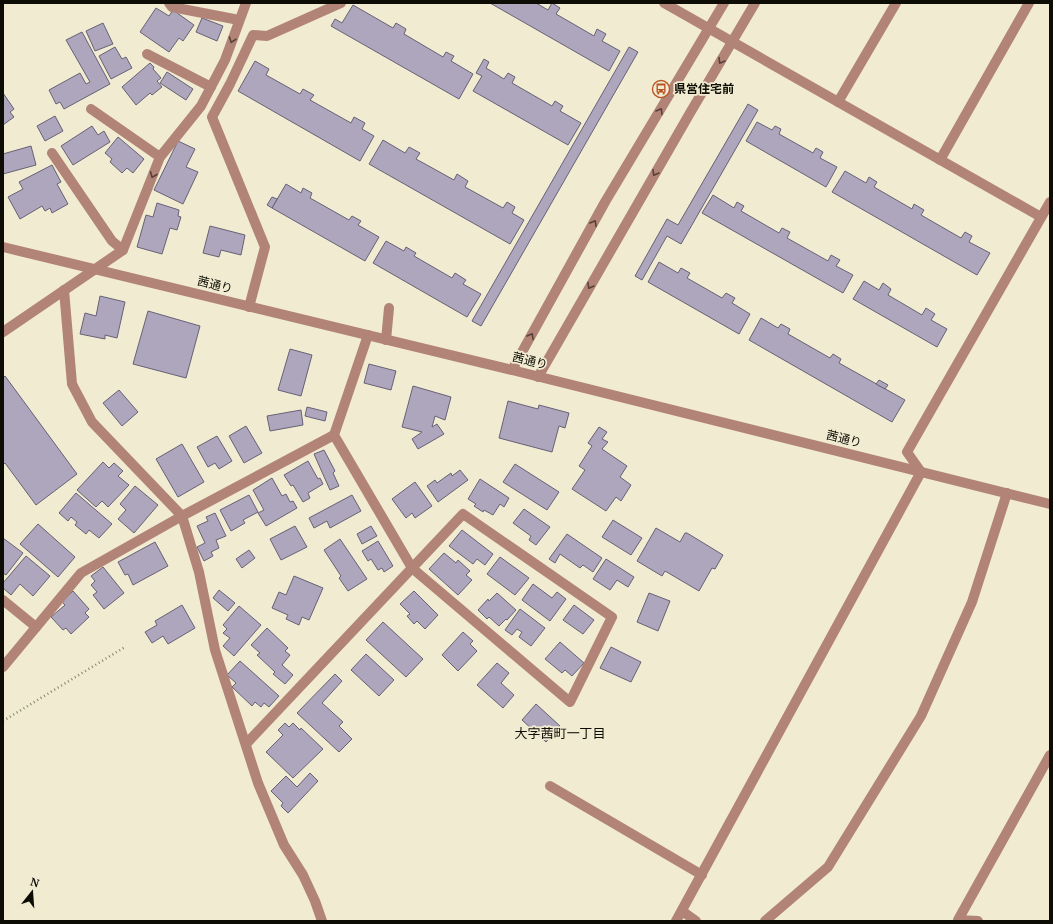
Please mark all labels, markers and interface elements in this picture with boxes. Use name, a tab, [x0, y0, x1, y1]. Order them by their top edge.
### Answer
one-way arrow	[228, 36, 237, 43]
one-way arrow	[718, 57, 726, 64]
bus stop icon: 県営住宅前	[651, 79, 671, 99]
place label: 県営住宅前	[674, 80, 734, 97]
one-way arrow	[656, 108, 663, 115]
one-way arrow	[652, 169, 659, 176]
one-way arrow	[150, 171, 158, 178]
one-way arrow	[589, 220, 597, 227]
street label: 茜通り	[196, 272, 235, 297]
one-way arrow	[588, 282, 595, 289]
one-way arrow	[526, 333, 533, 340]
street label: 茜通り	[511, 348, 550, 373]
street label: 茜通り	[825, 426, 864, 451]
district label: 大字茜町一丁目	[514, 724, 606, 742]
north arrow	[12, 872, 52, 912]
text: N	[29, 874, 42, 890]

